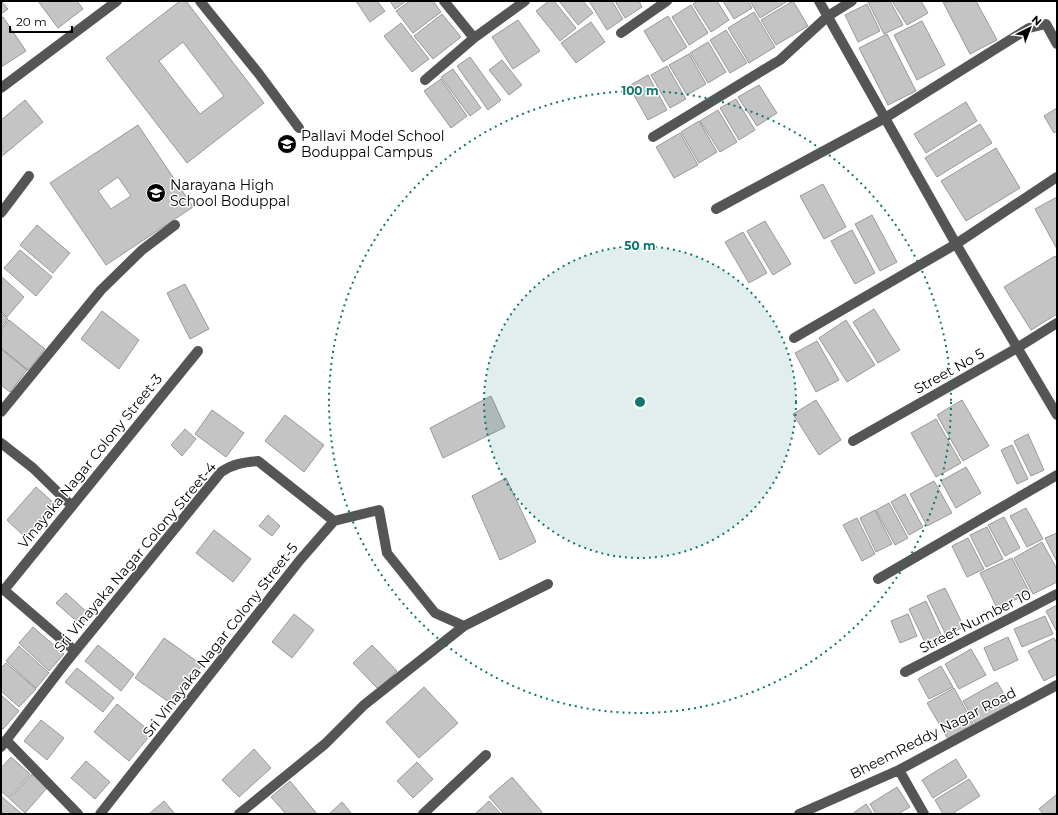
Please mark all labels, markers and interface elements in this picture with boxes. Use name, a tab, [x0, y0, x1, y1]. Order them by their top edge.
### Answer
scale bar	[10, 8, 72, 34]
north arrow	[1010, 8, 1050, 48]
text: N	[1029, 12, 1045, 29]
text: 20 m	[16, 14, 47, 29]
text: 100 m	[622, 83, 658, 98]
place label: Pallavi Model School Boduppal Campus	[301, 127, 444, 161]
school or university icon: Pallavi Model School Boduppal Campus	[276, 133, 298, 155]
place label: Narayana High School Boduppal	[170, 176, 290, 210]
school or university icon: Narayana High School Boduppal	[145, 182, 167, 204]
text: 50 m	[624, 238, 656, 253]
street label: Street No 5	[911, 344, 987, 398]
street label: Vinayaka Nagar Colony Street-3	[14, 370, 166, 552]
centre of rings	[633, 395, 647, 409]
street label: Sri Vinayaka Nagar Colony Street-4	[50, 458, 220, 656]
street label: Sri Vinayaka Nagar Colony Street-5	[139, 539, 302, 741]
street label: Street Number 10	[916, 585, 1034, 657]
street label: BheemReddy Nagar Road	[847, 683, 1019, 783]

